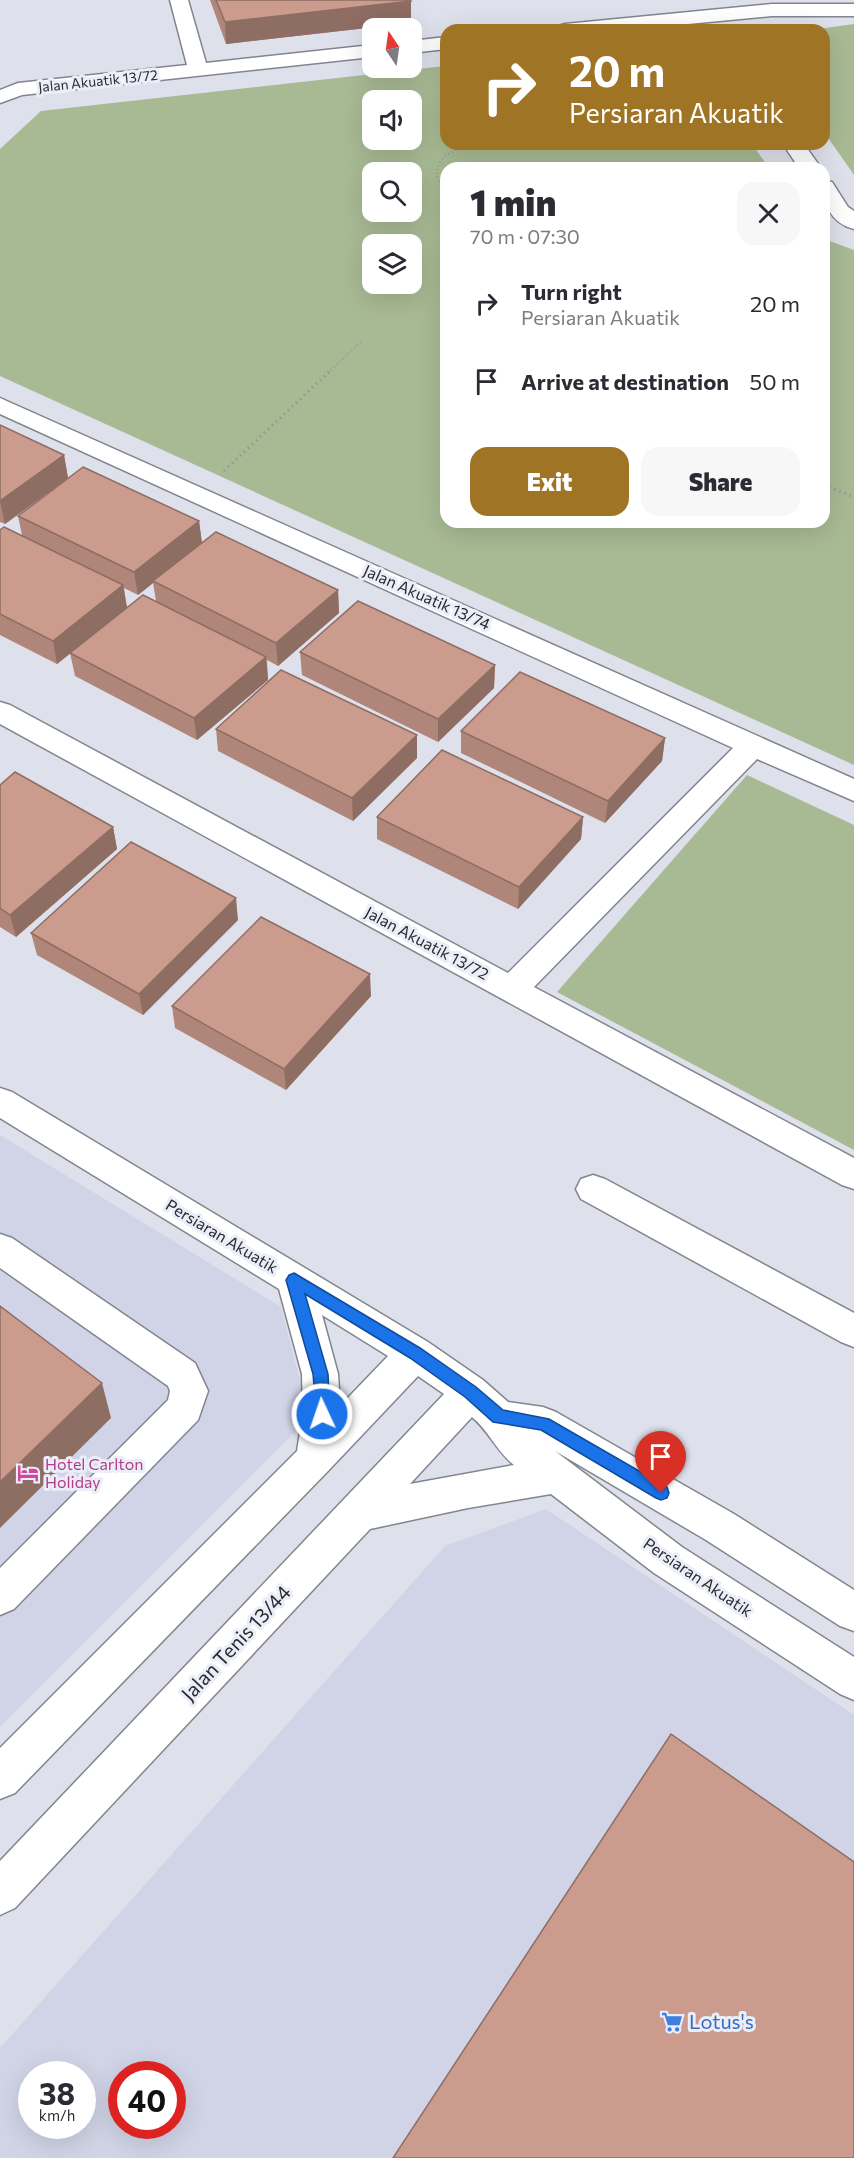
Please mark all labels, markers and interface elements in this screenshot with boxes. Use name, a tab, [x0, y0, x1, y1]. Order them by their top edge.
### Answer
north arrow	[362, 18, 422, 78]
map controls	[362, 18, 422, 294]
text: 20 m	[569, 44, 665, 96]
icon: right	[470, 48, 548, 126]
street label: Jalan Akuatik 13/72	[37, 66, 159, 95]
button: sound	[362, 90, 422, 150]
text: Persiaran Akuatik	[569, 96, 784, 129]
button: search	[362, 162, 422, 222]
text: 1 min	[470, 179, 556, 223]
button: close	[737, 182, 800, 245]
text: 70 m · 07:30	[470, 224, 580, 248]
button: layers	[362, 234, 422, 294]
text: Turn right	[521, 278, 622, 305]
icon: right	[470, 287, 503, 320]
text: 20 m	[750, 290, 800, 317]
text: Persiaran Akuatik	[521, 305, 680, 329]
icon: arrive	[470, 365, 503, 398]
text: Arrive at destination	[521, 368, 729, 395]
text: 50 m	[750, 368, 800, 395]
button: Exit	[470, 447, 629, 516]
button: Share	[641, 447, 800, 516]
street label: Jalan Akuatik 13/74	[361, 560, 494, 633]
street label: Jalan Akuatik 13/72	[362, 902, 492, 983]
street label: Persiaran Akuatik	[163, 1195, 282, 1277]
position arrow	[290, 1382, 354, 1446]
pin	[635, 1431, 686, 1493]
icon: arrive	[644, 1440, 677, 1473]
place label: Hotel Carlton Holiday	[45, 1454, 143, 1491]
hotel icon: Hotel Carlton Holiday	[16, 1461, 40, 1485]
street label: Persiaran Akuatik	[640, 1533, 757, 1620]
street label: Jalan Tenis 13/44	[176, 1580, 295, 1705]
place label: Lotus's	[689, 2009, 754, 2033]
supermarket icon: Lotus's	[660, 2010, 684, 2034]
speed limit sign: 40	[108, 2061, 186, 2139]
text: 38	[39, 2074, 75, 2111]
text: km/h	[39, 2106, 75, 2124]

